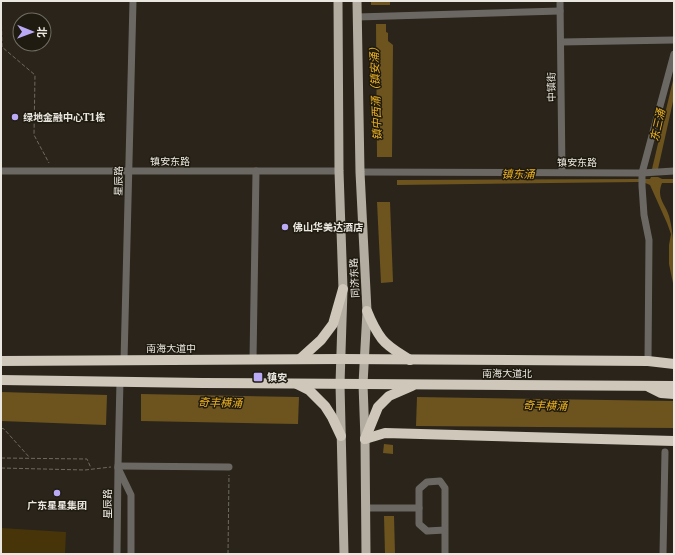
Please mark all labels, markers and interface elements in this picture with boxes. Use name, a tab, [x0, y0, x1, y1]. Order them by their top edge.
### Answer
north arrow	[12, 12, 52, 52]
text: 北	[35, 27, 50, 38]
water label: 镇中西涌（镇安涌）	[366, 41, 384, 141]
street label: 中镇街	[544, 72, 558, 102]
water label: 东三涌	[646, 105, 668, 143]
place label: 绿地金融中心T1栋	[23, 110, 105, 124]
marker: 绿地金融中心T1栋	[10, 112, 20, 122]
street label: 镇安东路	[150, 154, 190, 168]
street label: 镇安东路	[557, 155, 597, 169]
street label: 星辰路	[111, 166, 125, 196]
water label: 镇东涌	[502, 166, 536, 181]
place label: 佛山华美达酒店	[292, 220, 363, 234]
marker: 佛山华美达酒店	[280, 222, 290, 232]
street label: 同济东路	[346, 258, 362, 298]
street label: 南海大道中	[146, 341, 196, 355]
street label: 南海大道北	[482, 366, 532, 380]
place label: 镇安	[267, 370, 287, 384]
marker: 镇安	[252, 371, 264, 383]
water label: 奇丰横涌	[198, 394, 244, 410]
water label: 奇丰横涌	[523, 397, 569, 413]
marker: 广东星星集团	[52, 488, 62, 498]
street label: 星辰路	[100, 489, 114, 519]
place label: 广东星星集团	[27, 498, 87, 512]

